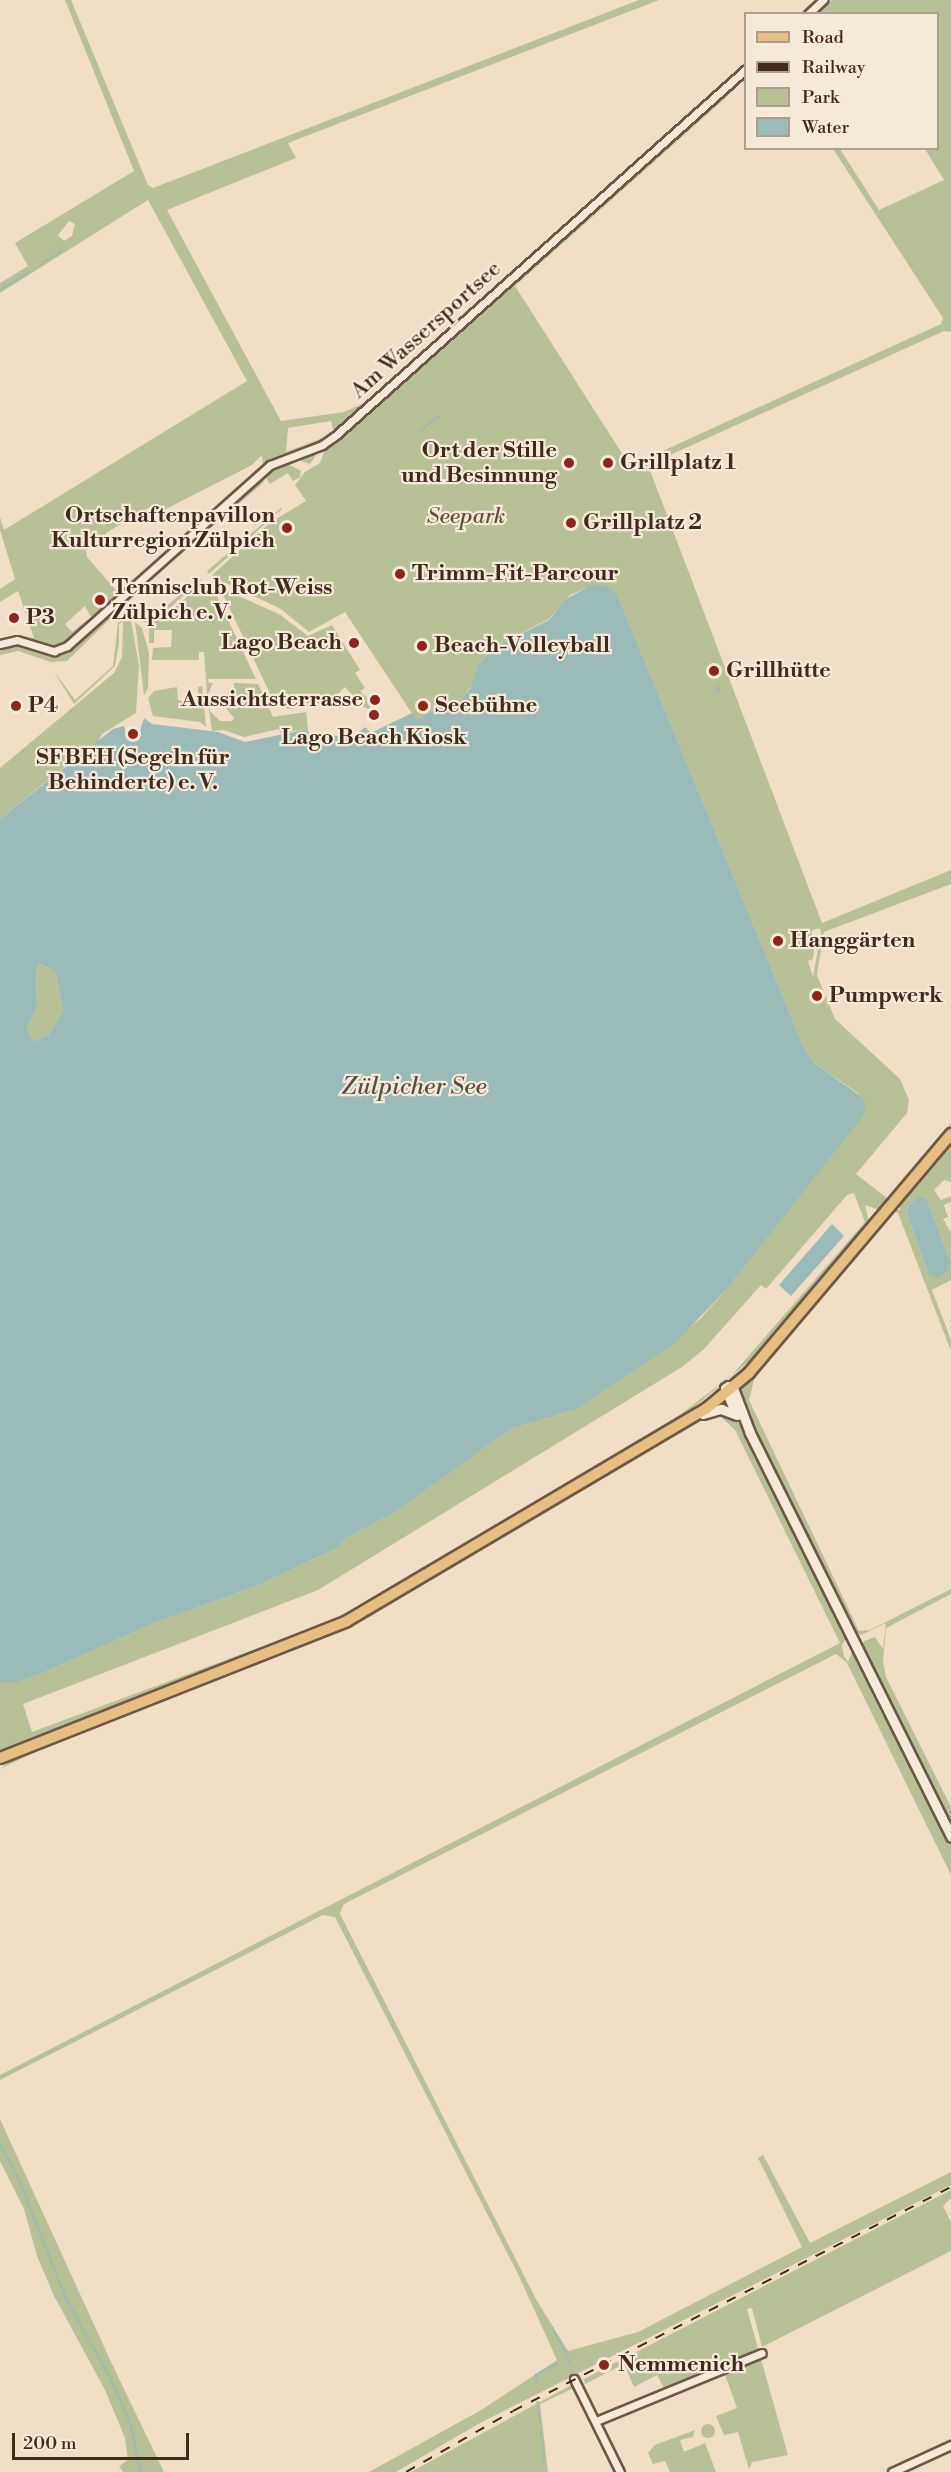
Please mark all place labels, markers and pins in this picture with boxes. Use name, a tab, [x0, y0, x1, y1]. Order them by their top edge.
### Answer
place label: Ort der Stille und Besinnung	[401, 437, 557, 488]
place label: Grillplatz 1	[620, 450, 736, 476]
marker: Ort der Stille und Besinnung	[562, 456, 576, 470]
marker: Grillplatz 1	[601, 456, 615, 470]
place label: Ortschaftenpavillon Kulturregion Zülpich	[51, 502, 275, 554]
place label: Grillplatz 2	[583, 510, 702, 536]
marker: Grillplatz 2	[564, 516, 578, 530]
marker: Ortschaftenpavillon Kulturregion Zülpich	[280, 521, 294, 535]
place label: Trimm-Fit-Parcour	[412, 561, 619, 587]
marker: Trimm-Fit-Parcour	[393, 567, 407, 581]
place label: Tennisclub Rot-Weiss Zülpich e.V.	[112, 574, 333, 626]
marker: Tennisclub Rot-Weiss Zülpich e.V.	[93, 593, 107, 607]
place label: P3	[26, 605, 55, 631]
marker: P3	[7, 611, 21, 625]
place label: Lago Beach	[221, 630, 342, 656]
place label: Beach-Volleyball	[434, 633, 610, 659]
marker: Lago Beach	[347, 636, 361, 650]
marker: Beach-Volleyball	[415, 639, 429, 653]
place label: Grillhütte	[726, 658, 831, 684]
marker: Grillhütte	[707, 664, 721, 678]
place label: Aussichtsterrasse	[181, 687, 363, 713]
place label: P4	[28, 693, 58, 719]
marker: Aussichtsterrasse	[368, 693, 382, 707]
place label: Seebühne	[435, 693, 537, 719]
marker: P4	[9, 699, 23, 713]
marker: Seebühne	[416, 699, 430, 713]
marker: Lago Beach Kiosk	[367, 708, 381, 722]
place label: Lago Beach Kiosk	[281, 725, 467, 751]
marker: SFBEH (Segeln für Behinderte) e. V.	[126, 727, 140, 741]
place label: SFBEH (Segeln für Behinderte) e. V.	[36, 744, 230, 796]
place label: Hanggärten	[790, 928, 915, 954]
marker: Hanggärten	[771, 934, 785, 948]
place label: Pumpwerk	[829, 983, 943, 1009]
marker: Pumpwerk	[810, 989, 824, 1003]
place label: Nemmenich	[618, 2352, 744, 2378]
marker: Nemmenich	[595, 2356, 613, 2374]

